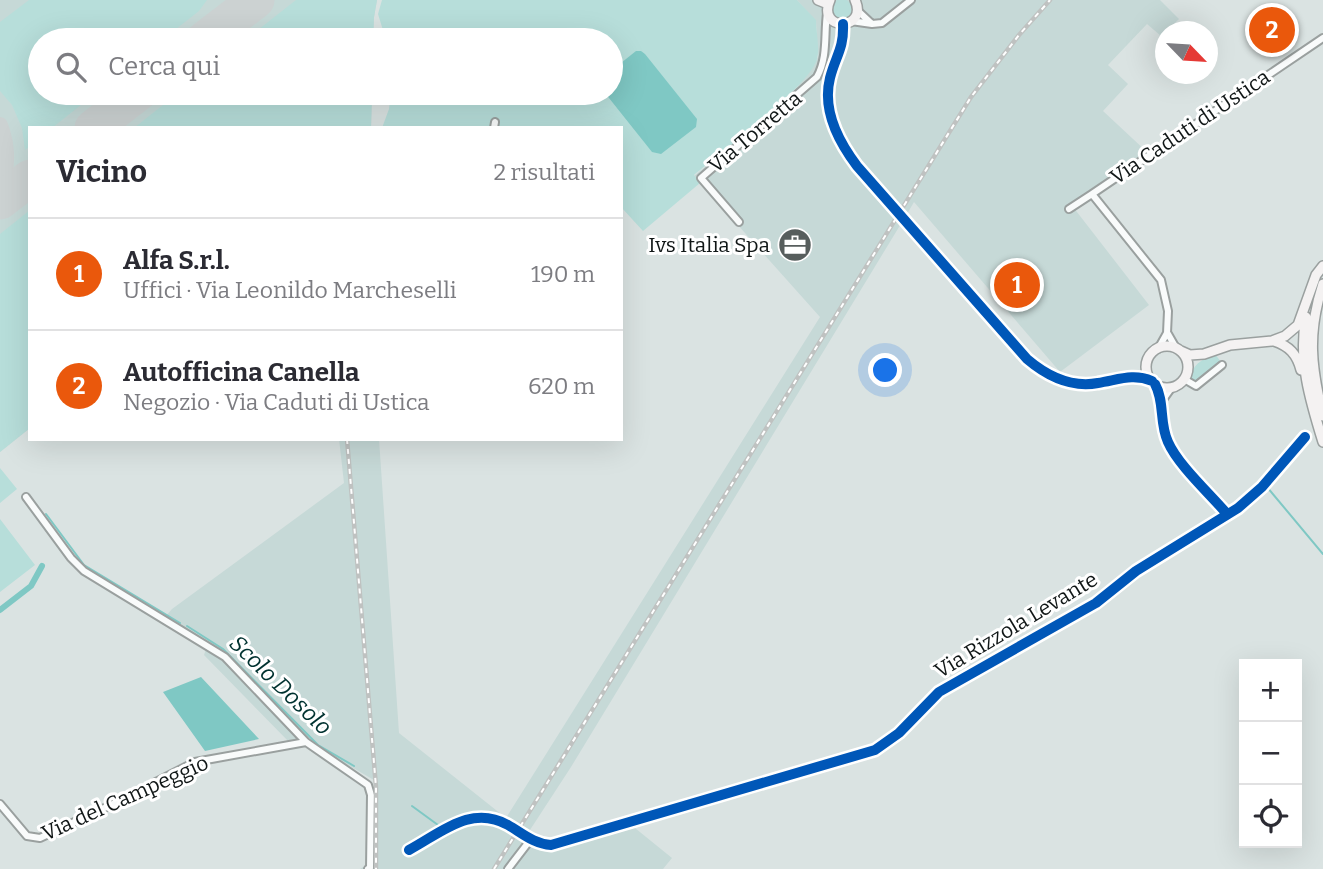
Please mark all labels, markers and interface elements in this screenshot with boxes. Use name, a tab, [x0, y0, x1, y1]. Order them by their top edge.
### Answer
pin: 2	[1249, 4, 1295, 56]
north arrow	[1155, 21, 1218, 84]
search box	[28, 28, 623, 105]
icon: search	[52, 48, 90, 86]
text: Cerca qui	[108, 51, 220, 82]
street label: Via Caduti di Ustica	[1105, 64, 1275, 190]
street label: Via Torretta	[703, 85, 808, 179]
text: Vicino	[56, 154, 147, 190]
text: 2 risultati	[493, 158, 595, 186]
office icon: Ivs Italia Spa	[776, 226, 814, 264]
place label: Ivs Italia Spa	[648, 232, 770, 258]
text: Alfa S.r.l.	[123, 245, 230, 276]
pin: 1	[994, 259, 1040, 311]
text: 1	[74, 260, 84, 288]
text: 190 m	[531, 260, 595, 288]
text: Uffici · Via Leonildo Marcheselli	[123, 276, 457, 304]
your location	[868, 353, 902, 387]
text: Autofficina Canella	[123, 357, 360, 388]
text: 2	[73, 372, 85, 400]
text: 620 m	[528, 372, 595, 400]
text: Negozio · Via Caduti di Ustica	[123, 388, 430, 416]
street label: Via Rizzola Levante	[930, 566, 1102, 684]
water label: Scolo Dosolo	[224, 629, 338, 741]
map controls	[1239, 659, 1302, 848]
button: +	[1239, 659, 1302, 722]
button: −	[1239, 722, 1302, 785]
street label: Via del Campeggio	[38, 750, 212, 846]
button: locate	[1239, 785, 1302, 848]

